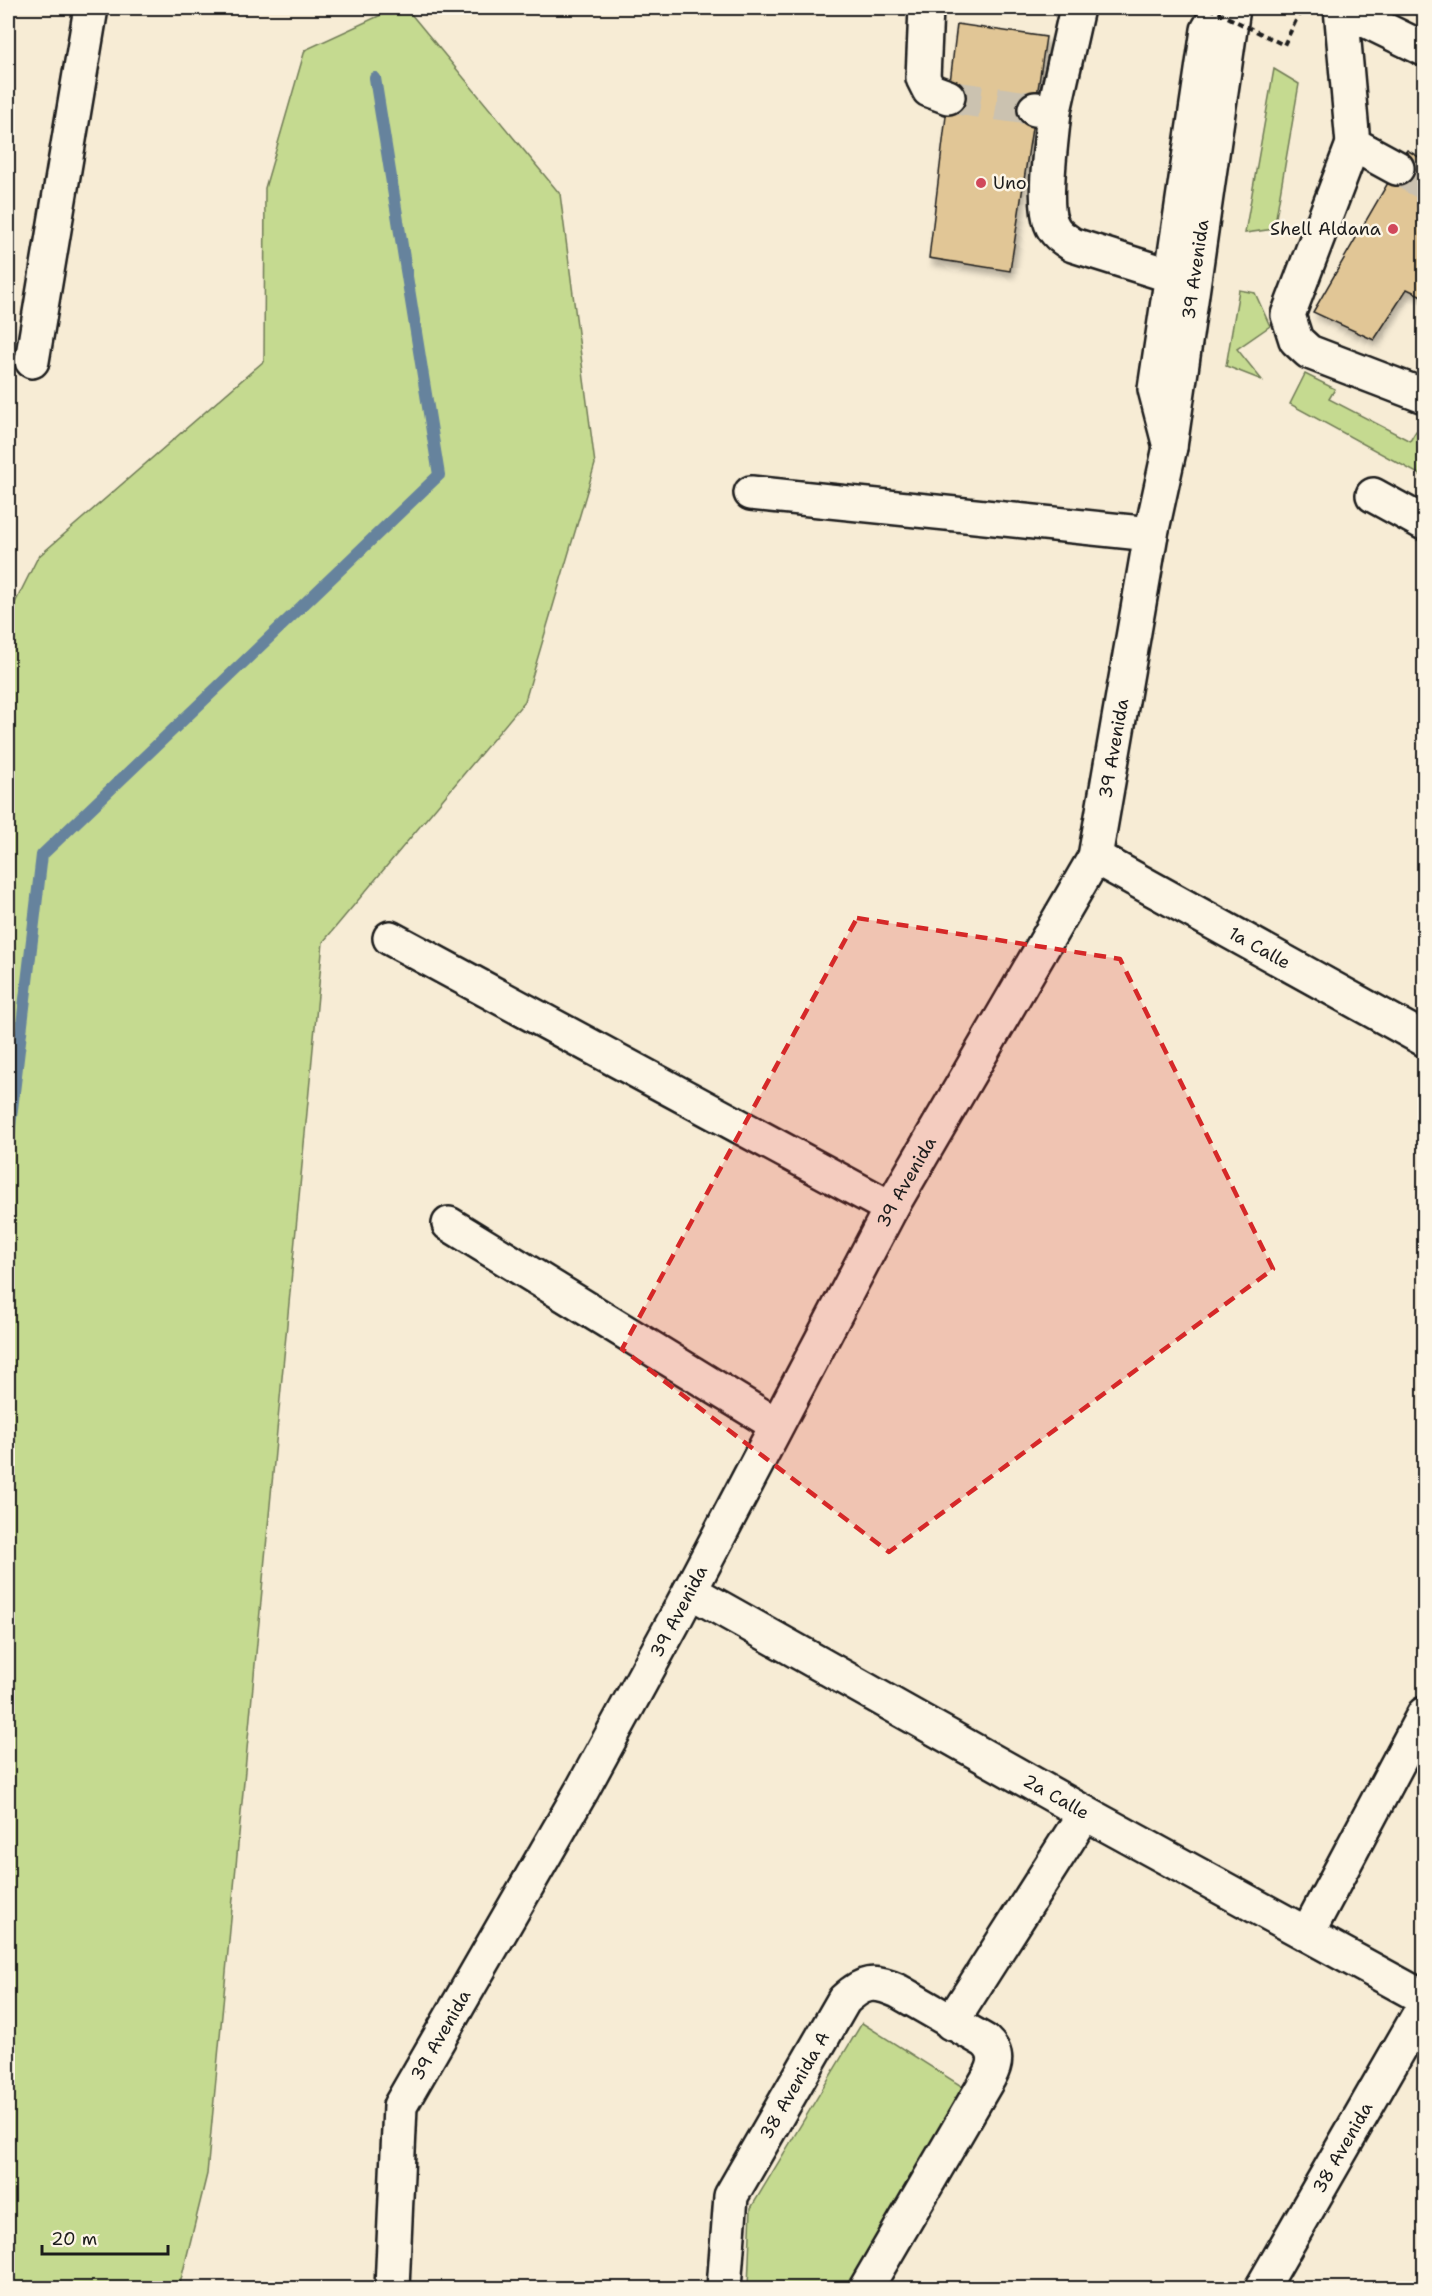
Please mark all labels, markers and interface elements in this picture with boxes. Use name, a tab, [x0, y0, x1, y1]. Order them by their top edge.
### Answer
place label: Uno	[993, 171, 1027, 195]
marker: Uno	[974, 176, 988, 190]
place label: Shell Aldana	[1270, 217, 1381, 241]
street label: 39 Avenida	[1176, 218, 1215, 321]
marker: Shell Aldana	[1386, 222, 1400, 236]
street label: 39 Avenida	[1093, 697, 1134, 800]
street label: 1a Calle	[1224, 921, 1295, 975]
street label: 39 Avenida	[871, 1132, 942, 1232]
street label: 39 Avenida	[645, 1561, 713, 1662]
street label: 2a Calle	[1019, 1769, 1093, 1825]
street label: 39 Avenida	[405, 1985, 476, 2085]
street label: 38 Avenida A	[754, 2027, 835, 2144]
street label: 38 Avenida	[1307, 2098, 1378, 2197]
scale bar	[42, 2218, 168, 2256]
text: 20 m	[51, 2227, 97, 2251]

